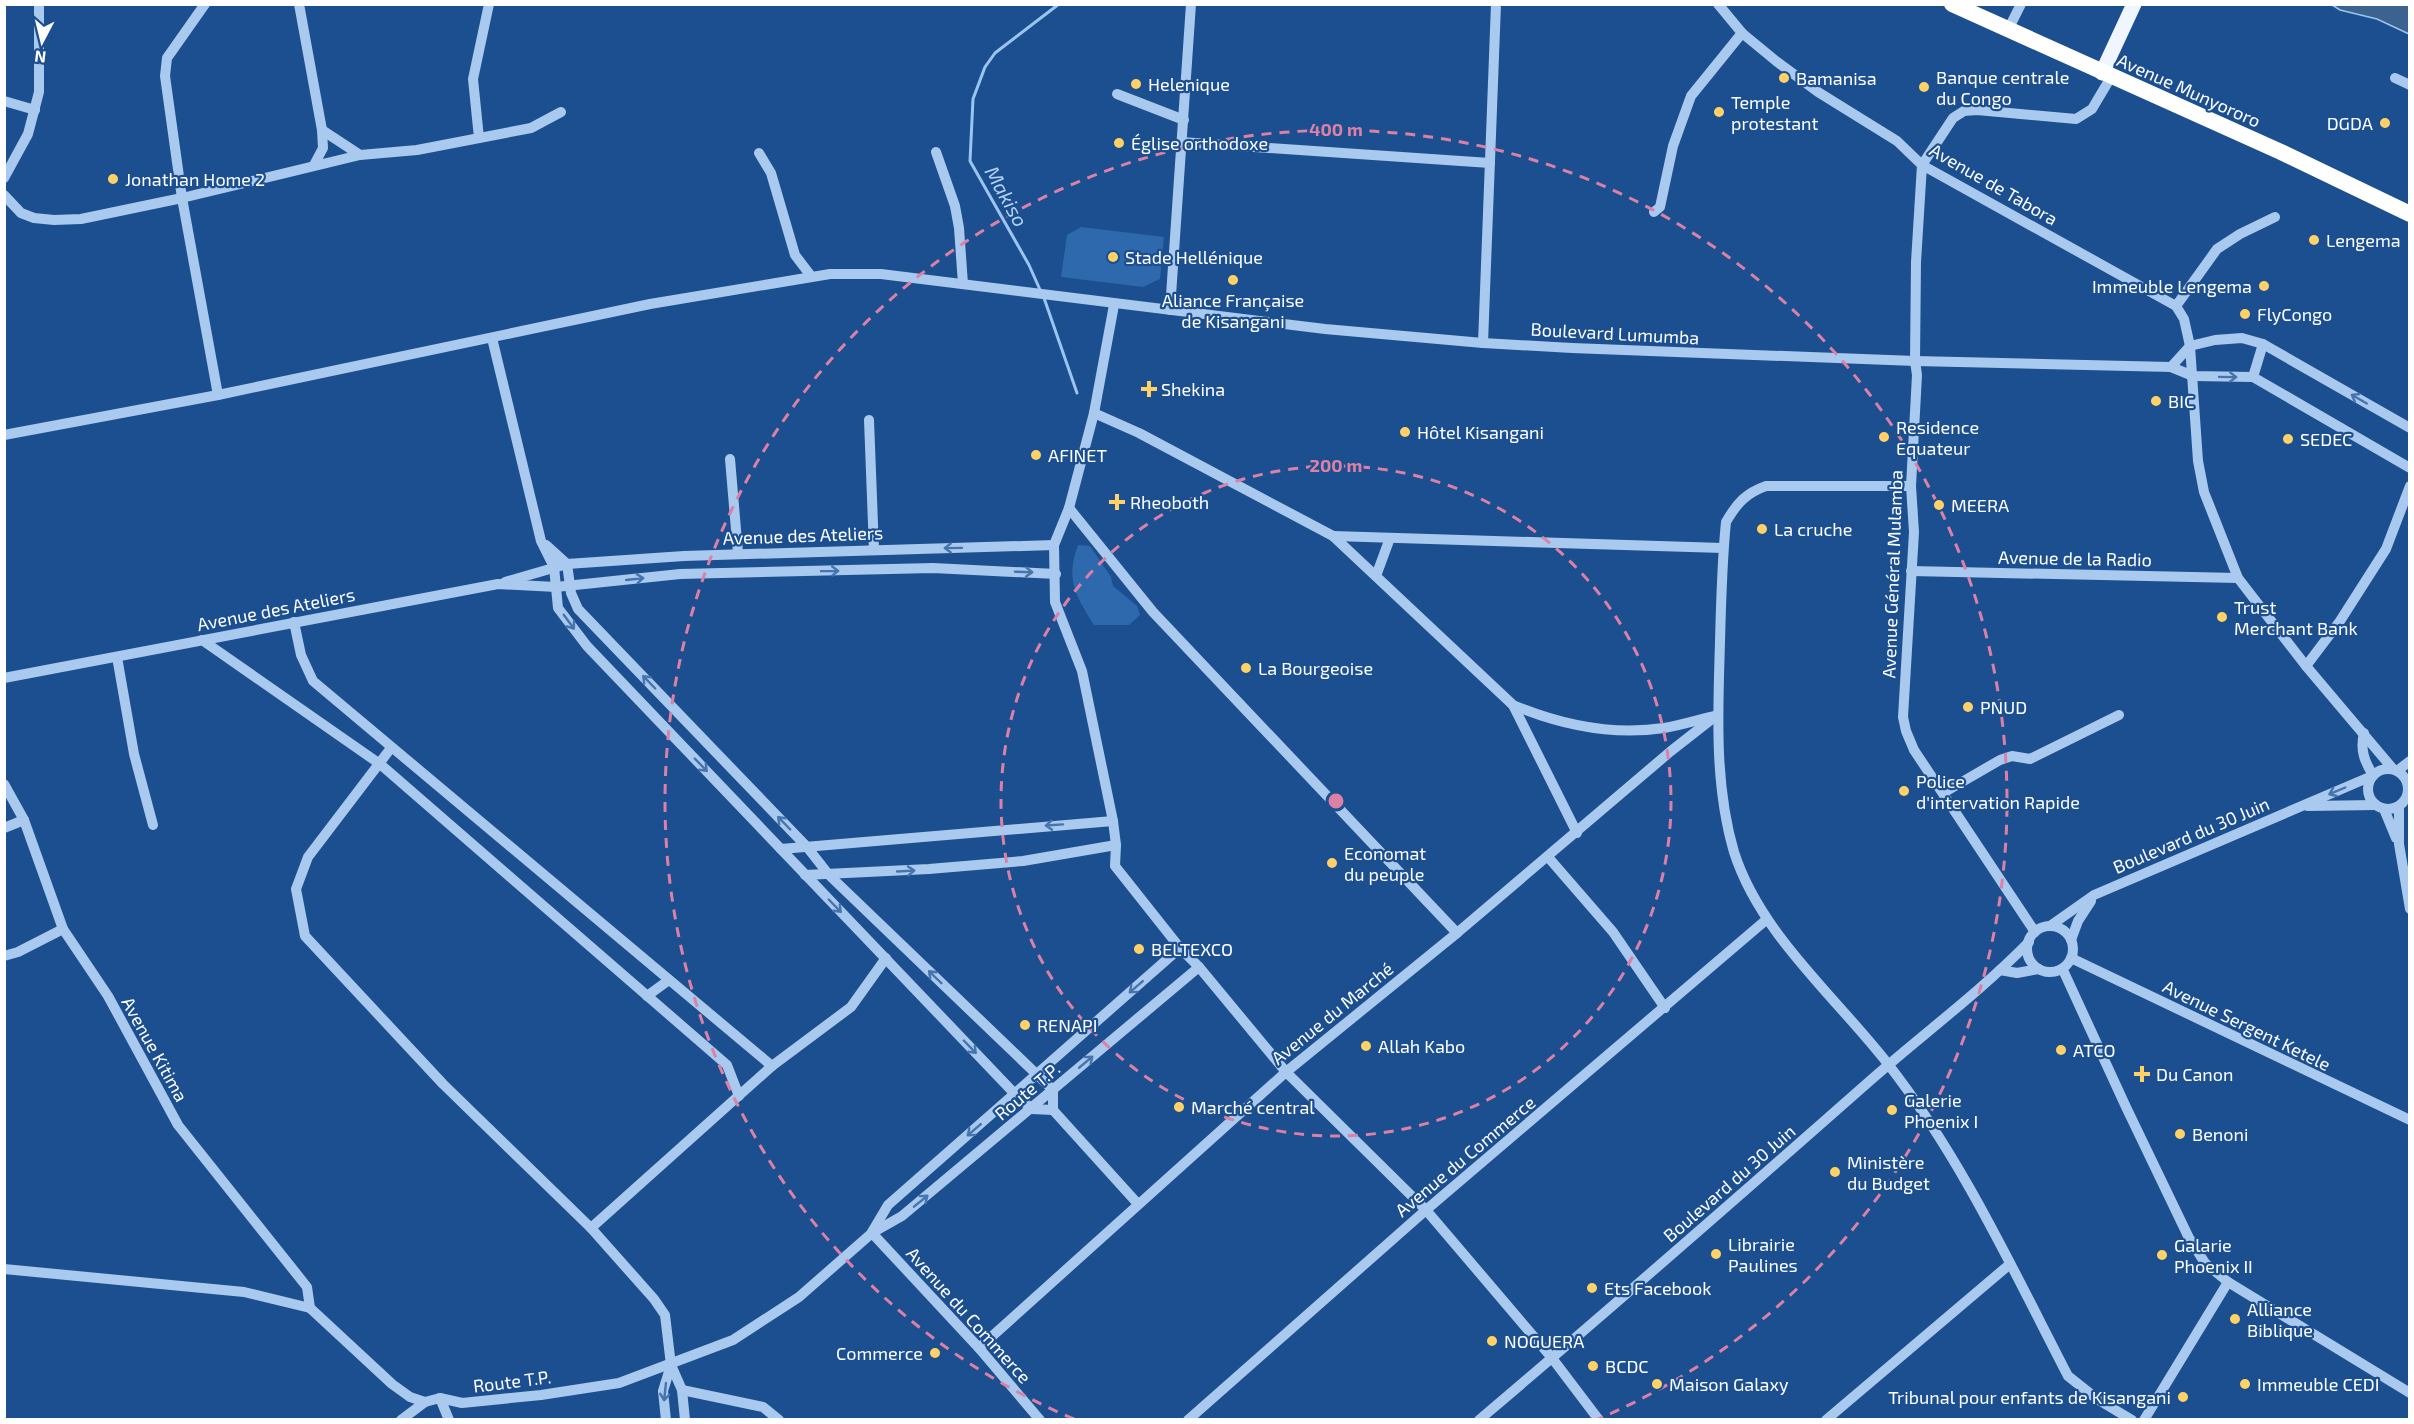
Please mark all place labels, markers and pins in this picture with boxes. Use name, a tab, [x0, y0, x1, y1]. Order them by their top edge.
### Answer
place label: Banque centrale du Congo	[1936, 66, 2069, 109]
place label: Bamanisa	[1796, 67, 1877, 89]
marker: Bamanisa	[1777, 71, 1791, 85]
place label: Helenique	[1148, 73, 1230, 95]
marker: Helenique	[1129, 77, 1143, 91]
marker: Banque centrale du Congo	[1917, 80, 1931, 94]
place label: Temple protestant	[1731, 91, 1818, 134]
marker: Temple protestant	[1712, 105, 1726, 119]
place label: DGDA	[2327, 112, 2374, 134]
marker: DGDA	[2378, 116, 2392, 130]
place label: Église orthodoxe	[1131, 132, 1268, 154]
marker: Église orthodoxe	[1112, 136, 1126, 150]
place label: Jonathan Home 2	[125, 168, 265, 190]
marker: Jonathan Home 2	[106, 172, 120, 186]
place label: Lengema	[2326, 229, 2401, 251]
marker: Lengema	[2307, 233, 2321, 247]
place label: Stade Hellénique	[1125, 246, 1263, 268]
marker: Stade Hellénique	[1106, 250, 1120, 264]
marker: Aliance Française de Kisangani	[1226, 273, 1240, 287]
place label: Immeuble Lengema	[2092, 275, 2252, 297]
marker: Immeuble Lengema	[2257, 279, 2271, 293]
place label: Aliance Française de Kisangani	[1162, 289, 1304, 332]
place label: FlyCongo	[2257, 303, 2332, 325]
marker: FlyCongo	[2238, 307, 2252, 321]
place label: Shekina	[1161, 378, 1225, 400]
marker: Shekina	[1142, 382, 1156, 396]
place label: BIC	[2168, 390, 2194, 412]
marker: BIC	[2149, 394, 2163, 408]
place label: Residence Equateur	[1896, 416, 1979, 459]
place label: Hôtel Kisangani	[1417, 421, 1544, 443]
marker: Hôtel Kisangani	[1398, 425, 1412, 439]
place label: SEDEC	[2300, 428, 2352, 450]
marker: Residence Equateur	[1877, 430, 1891, 444]
marker: SEDEC	[2281, 432, 2295, 446]
place label: AFINET	[1048, 444, 1107, 466]
marker: AFINET	[1029, 448, 1043, 462]
place label: Rheoboth	[1130, 491, 1209, 513]
marker: Rheoboth	[1108, 493, 1126, 511]
place label: MEERA	[1951, 494, 2010, 516]
marker: MEERA	[1932, 498, 1946, 512]
place label: La cruche	[1774, 518, 1852, 540]
marker: La cruche	[1755, 522, 1769, 536]
place label: Trust Merchant Bank	[2234, 596, 2358, 639]
marker: Trust Merchant Bank	[2215, 610, 2229, 624]
place label: La Bourgeoise	[1258, 657, 1373, 679]
marker: La Bourgeoise	[1239, 661, 1253, 675]
place label: PNUD	[1980, 696, 2027, 718]
marker: PNUD	[1961, 700, 1975, 714]
place label: Police d'intervation Rapide	[1916, 770, 2080, 813]
marker: Police d'intervation Rapide	[1897, 784, 1911, 798]
centre of rings	[1326, 791, 1346, 811]
place label: Economat du peuple	[1344, 842, 1426, 885]
marker: Economat du peuple	[1325, 856, 1339, 870]
place label: BELTEXCO	[1151, 938, 1233, 960]
marker: BELTEXCO	[1132, 942, 1146, 956]
place label: RENAPI	[1037, 1014, 1097, 1036]
marker: RENAPI	[1018, 1018, 1032, 1032]
place label: Allah Kabo	[1378, 1035, 1465, 1057]
marker: Allah Kabo	[1359, 1039, 1373, 1053]
place label: ATCO	[2073, 1039, 2115, 1061]
marker: ATCO	[2054, 1043, 2068, 1057]
place label: Du Canon	[2156, 1063, 2234, 1085]
marker: Du Canon	[2133, 1065, 2151, 1083]
place label: Galerie Phoenix I	[1904, 1089, 1978, 1132]
place label: Marché central	[1191, 1096, 1315, 1118]
marker: Marché central	[1172, 1100, 1186, 1114]
marker: Galerie Phoenix I	[1885, 1103, 1899, 1117]
place label: Benoni	[2192, 1123, 2248, 1145]
marker: Benoni	[2173, 1127, 2187, 1141]
place label: Ministère du Budget	[1847, 1151, 1930, 1194]
marker: Ministère du Budget	[1828, 1165, 1842, 1179]
place label: Librairie Paulines	[1728, 1233, 1798, 1276]
place label: Galarie Phoenix II	[2174, 1234, 2253, 1277]
marker: Librairie Paulines	[1709, 1247, 1723, 1261]
marker: Galarie Phoenix II	[2155, 1248, 2169, 1262]
place label: Ets Facebook	[1604, 1277, 1711, 1299]
marker: Ets Facebook	[1585, 1281, 1599, 1295]
place label: Alliance Biblique	[2247, 1298, 2313, 1341]
marker: Alliance Biblique	[2228, 1312, 2242, 1326]
place label: NOGUERA	[1504, 1330, 1585, 1352]
marker: NOGUERA	[1485, 1334, 1499, 1348]
place label: Commerce	[836, 1342, 923, 1364]
marker: Commerce	[928, 1346, 942, 1360]
place label: BCDC	[1605, 1355, 1649, 1377]
marker: BCDC	[1586, 1359, 1600, 1373]
place label: Maison Galaxy	[1669, 1373, 1789, 1395]
place label: Immeuble CEDI	[2257, 1373, 2379, 1395]
marker: Maison Galaxy	[1650, 1377, 1664, 1391]
marker: Immeuble CEDI	[2238, 1377, 2252, 1391]
place label: Tribunal pour enfants de Kisangani	[1888, 1386, 2171, 1408]
marker: Tribunal pour enfants de Kisangani	[2176, 1390, 2190, 1404]

